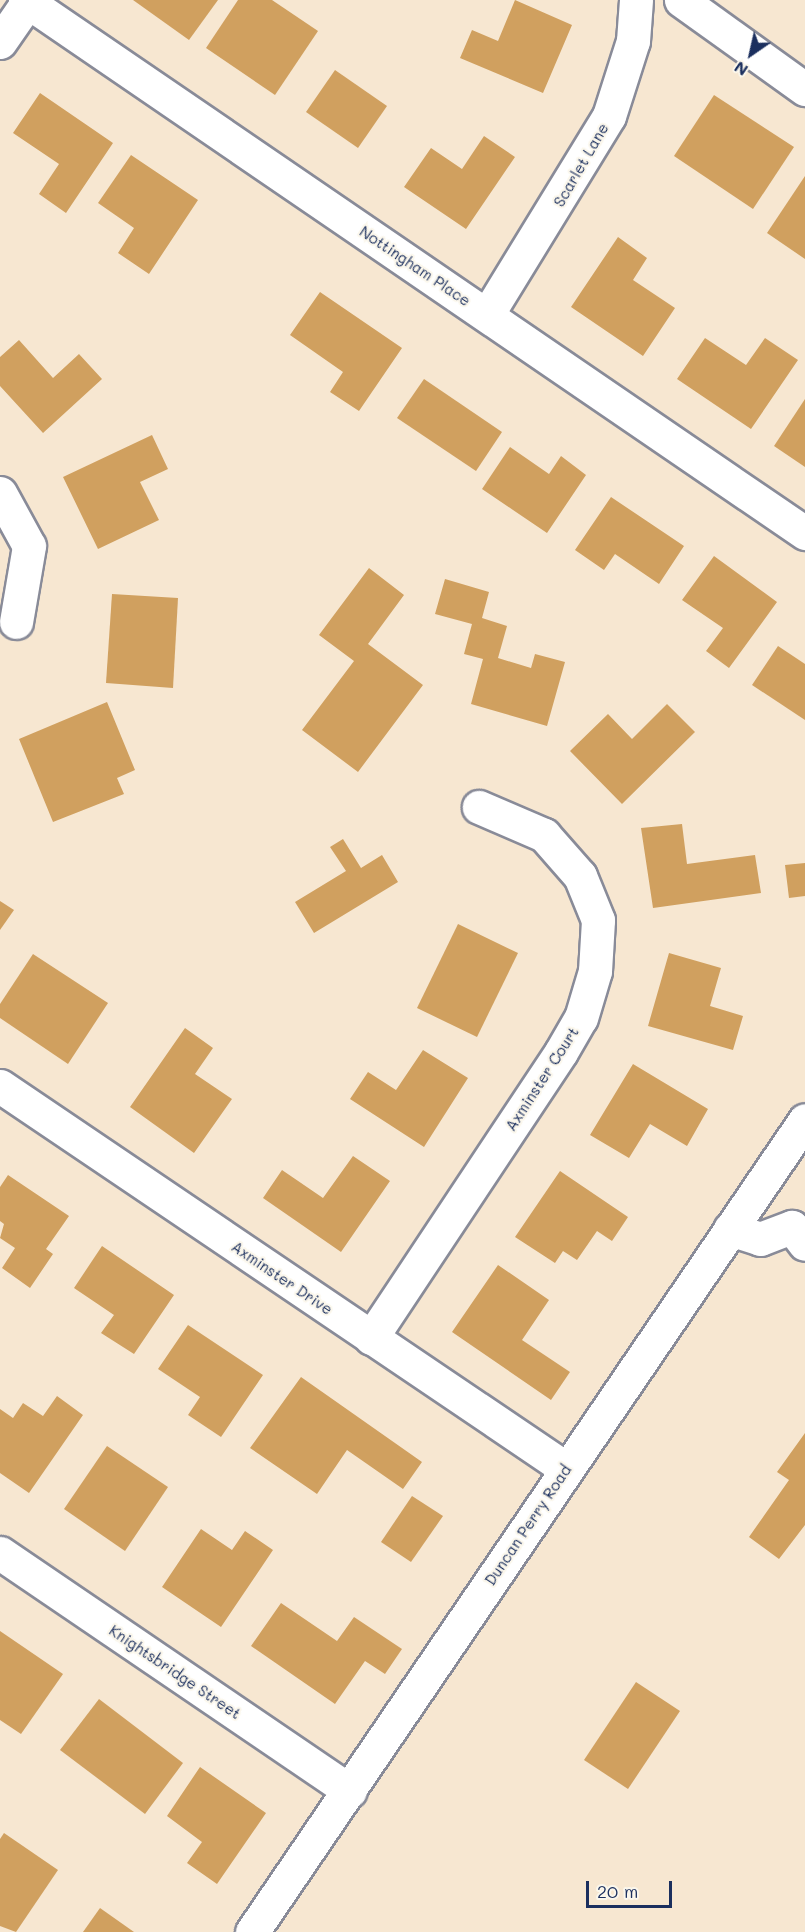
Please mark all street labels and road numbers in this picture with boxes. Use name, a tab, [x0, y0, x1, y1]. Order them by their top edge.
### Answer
street label: Scarlet Lane	[550, 120, 612, 210]
street label: Nottingham Place	[356, 222, 474, 310]
street label: Axminster Court	[502, 1024, 582, 1134]
street label: Axminster Drive	[228, 1238, 336, 1318]
street label: Duncan Perry Road	[481, 1461, 575, 1589]
street label: Knightsbridge Street	[106, 1621, 244, 1723]

